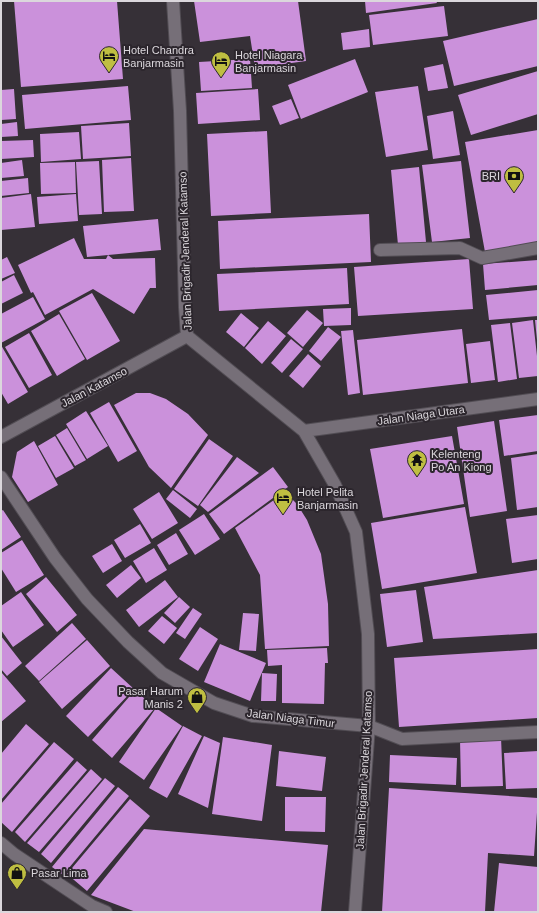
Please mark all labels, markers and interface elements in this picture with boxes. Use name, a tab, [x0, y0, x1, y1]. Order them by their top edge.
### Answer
place label: Hotel Chandra Banjarmasin	[123, 44, 195, 69]
hotel icon: Hotel Chandra Banjarmasin	[98, 45, 120, 73]
place label: Hotel Niagara Banjarmasin	[235, 49, 303, 74]
hotel icon: Hotel Niagara Banjarmasin	[210, 50, 232, 78]
bank icon: BRI	[503, 165, 525, 193]
place label: BRI	[482, 170, 500, 182]
street label: Jalan Brigadir Jenderal Katamso	[176, 171, 194, 331]
street label: Jalan Katamso	[59, 365, 129, 409]
street label: Jalan Niaga Utara	[377, 403, 466, 427]
place label: Kelenteng Po An Kiong	[431, 448, 492, 473]
temple icon: Kelenteng Po An Kiong	[406, 449, 428, 477]
place label: Hotel Pelita Banjarmasin	[297, 486, 358, 511]
hotel icon: Hotel Pelita Banjarmasin	[272, 487, 294, 515]
place label: Pasar Harum Manis 2	[118, 685, 183, 710]
shop icon: Pasar Harum Manis 2	[186, 686, 208, 714]
street label: Jalan Brigadir Jenderal Katamso	[354, 690, 374, 850]
street label: Jalan Niaga Timur	[246, 707, 336, 729]
shop icon: Pasar Lima	[6, 862, 28, 890]
place label: Pasar Lima	[31, 867, 88, 879]

